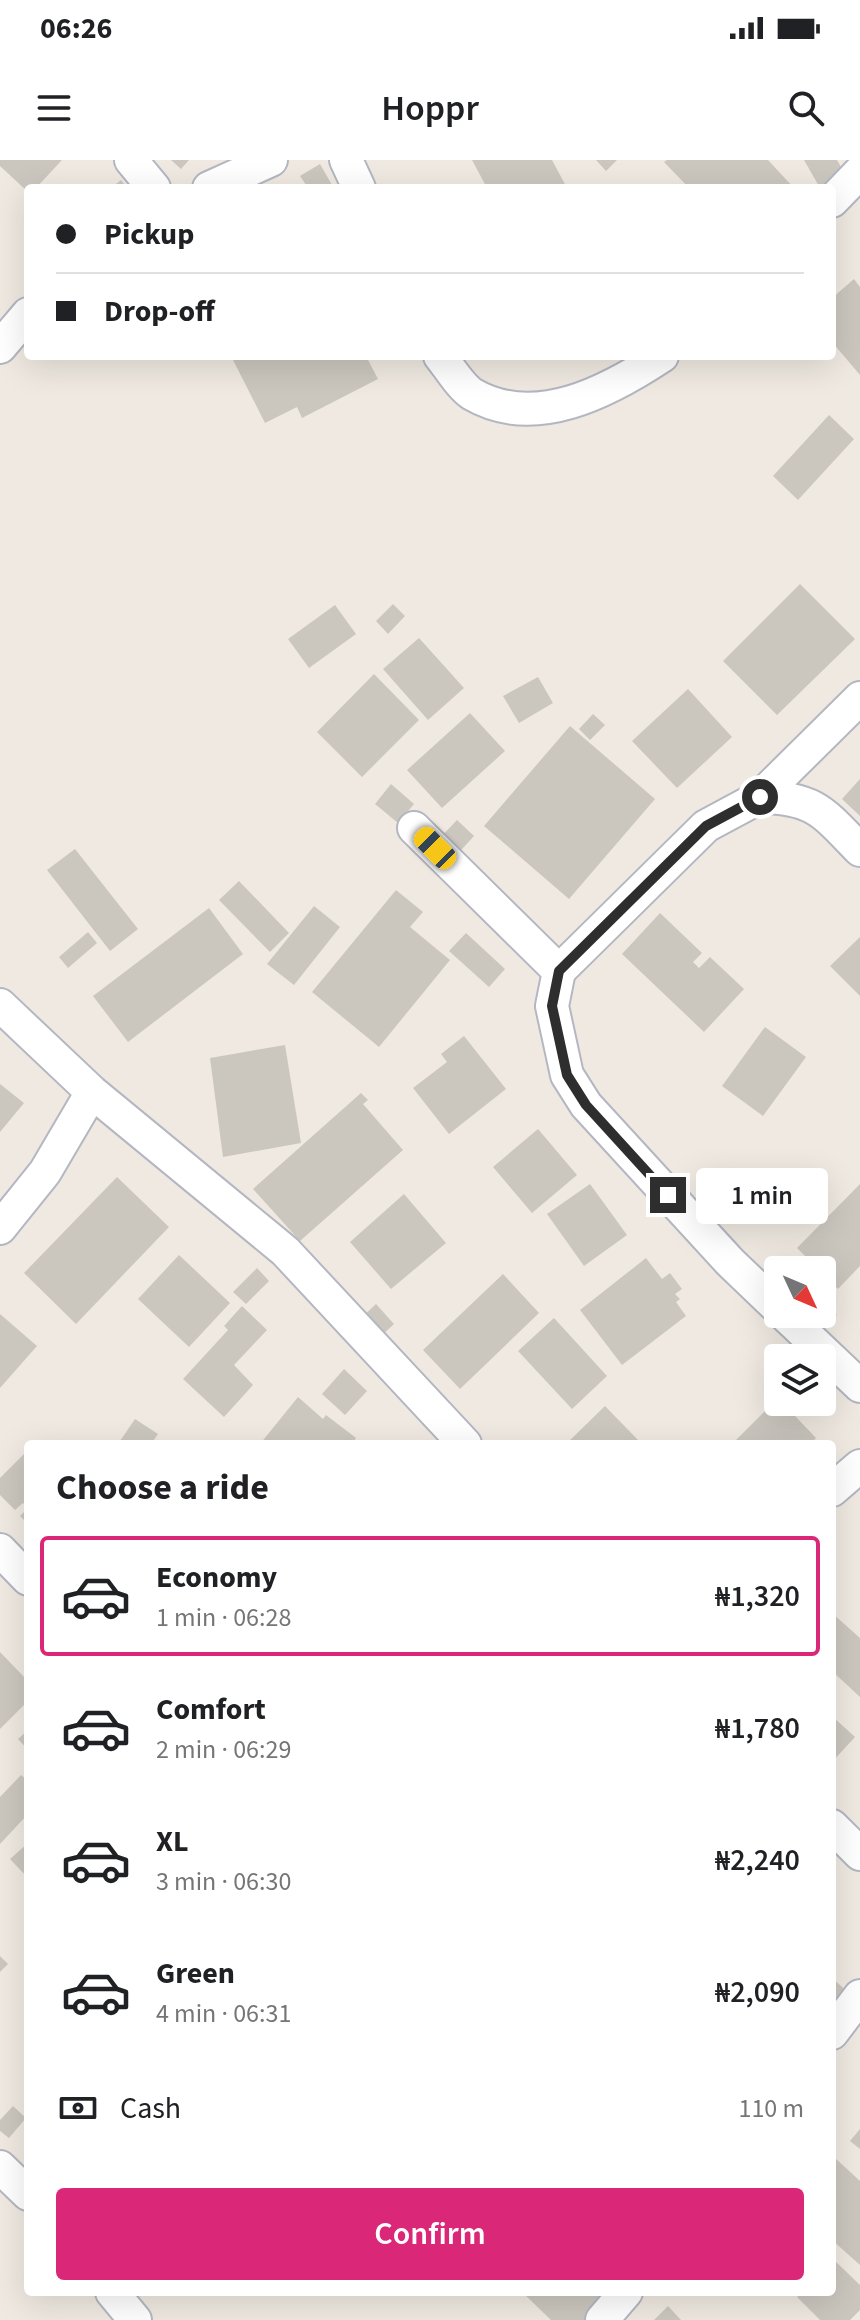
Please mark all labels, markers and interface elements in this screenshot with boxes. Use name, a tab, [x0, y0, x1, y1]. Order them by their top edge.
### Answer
text: 06:26	[40, 7, 112, 50]
text: Hoppr	[381, 83, 479, 134]
icon: menu	[32, 86, 76, 130]
icon: search	[784, 86, 828, 130]
text: Pickup	[104, 213, 194, 256]
text: Drop-off	[104, 290, 215, 333]
route start	[742, 779, 778, 815]
car	[410, 823, 460, 873]
callout: 1 min	[696, 1167, 828, 1223]
route end	[650, 1177, 686, 1213]
text: 1 min	[731, 1177, 793, 1214]
north arrow	[764, 1256, 836, 1328]
map controls	[764, 1256, 836, 1416]
button: layers	[764, 1344, 836, 1416]
text: Choose a ride	[56, 1462, 269, 1513]
text: Economy	[156, 1556, 277, 1599]
icon: car	[60, 1560, 132, 1632]
text: ₦1,320	[715, 1575, 800, 1618]
text: 1 min · 06:28	[156, 1599, 291, 1636]
text: Comfort	[156, 1688, 266, 1731]
icon: car	[60, 1692, 132, 1764]
text: ₦1,780	[715, 1707, 800, 1750]
text: 2 min · 06:29	[156, 1731, 291, 1768]
text: XL	[156, 1820, 189, 1863]
icon: car	[60, 1824, 132, 1896]
text: ₦2,240	[715, 1839, 800, 1882]
text: 3 min · 06:30	[156, 1863, 291, 1900]
text: Green	[156, 1952, 235, 1995]
icon: car	[60, 1956, 132, 2028]
text: ₦2,090	[715, 1971, 800, 2014]
text: 4 min · 06:31	[156, 1995, 291, 2032]
icon: cash	[56, 2086, 100, 2130]
text: Cash	[120, 2087, 181, 2130]
text: 110 m	[738, 2090, 804, 2127]
button: Confirm	[56, 2188, 804, 2280]

